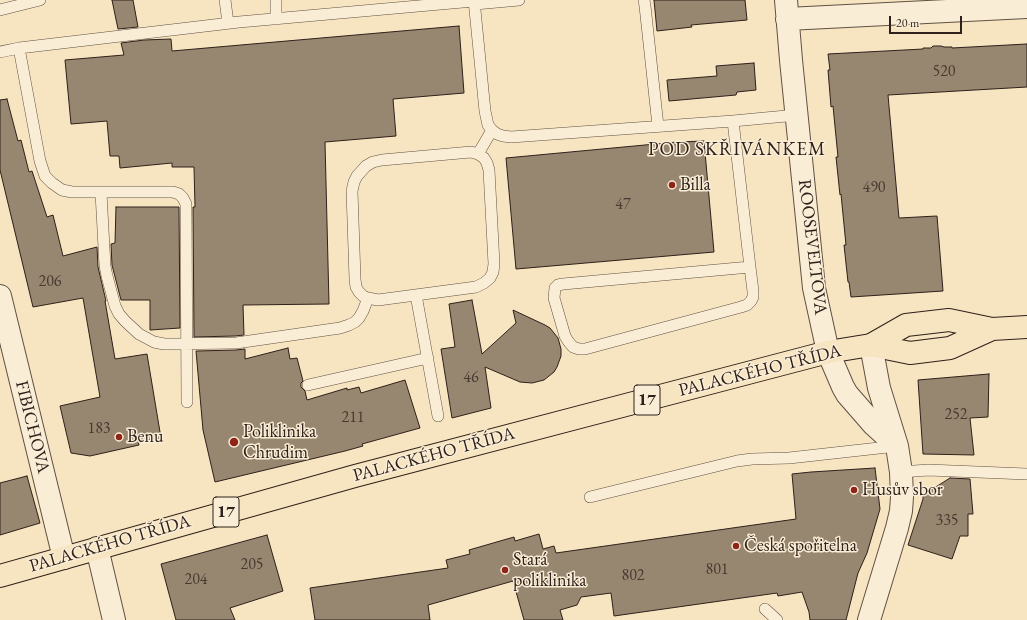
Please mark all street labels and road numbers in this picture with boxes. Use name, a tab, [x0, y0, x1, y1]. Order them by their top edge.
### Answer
street label: ROOSEVELTOVA	[793, 178, 831, 316]
street label: PALACKÉHO TŘÍDA	[676, 340, 844, 402]
street label: FIBICHOVA	[10, 378, 54, 476]
road number: 17	[634, 385, 660, 415]
street label: PALACKÉHO TŘÍDA	[351, 423, 517, 487]
road number: 17	[213, 497, 239, 527]
street label: PALACKÉHO TŘÍDA	[27, 511, 193, 577]

